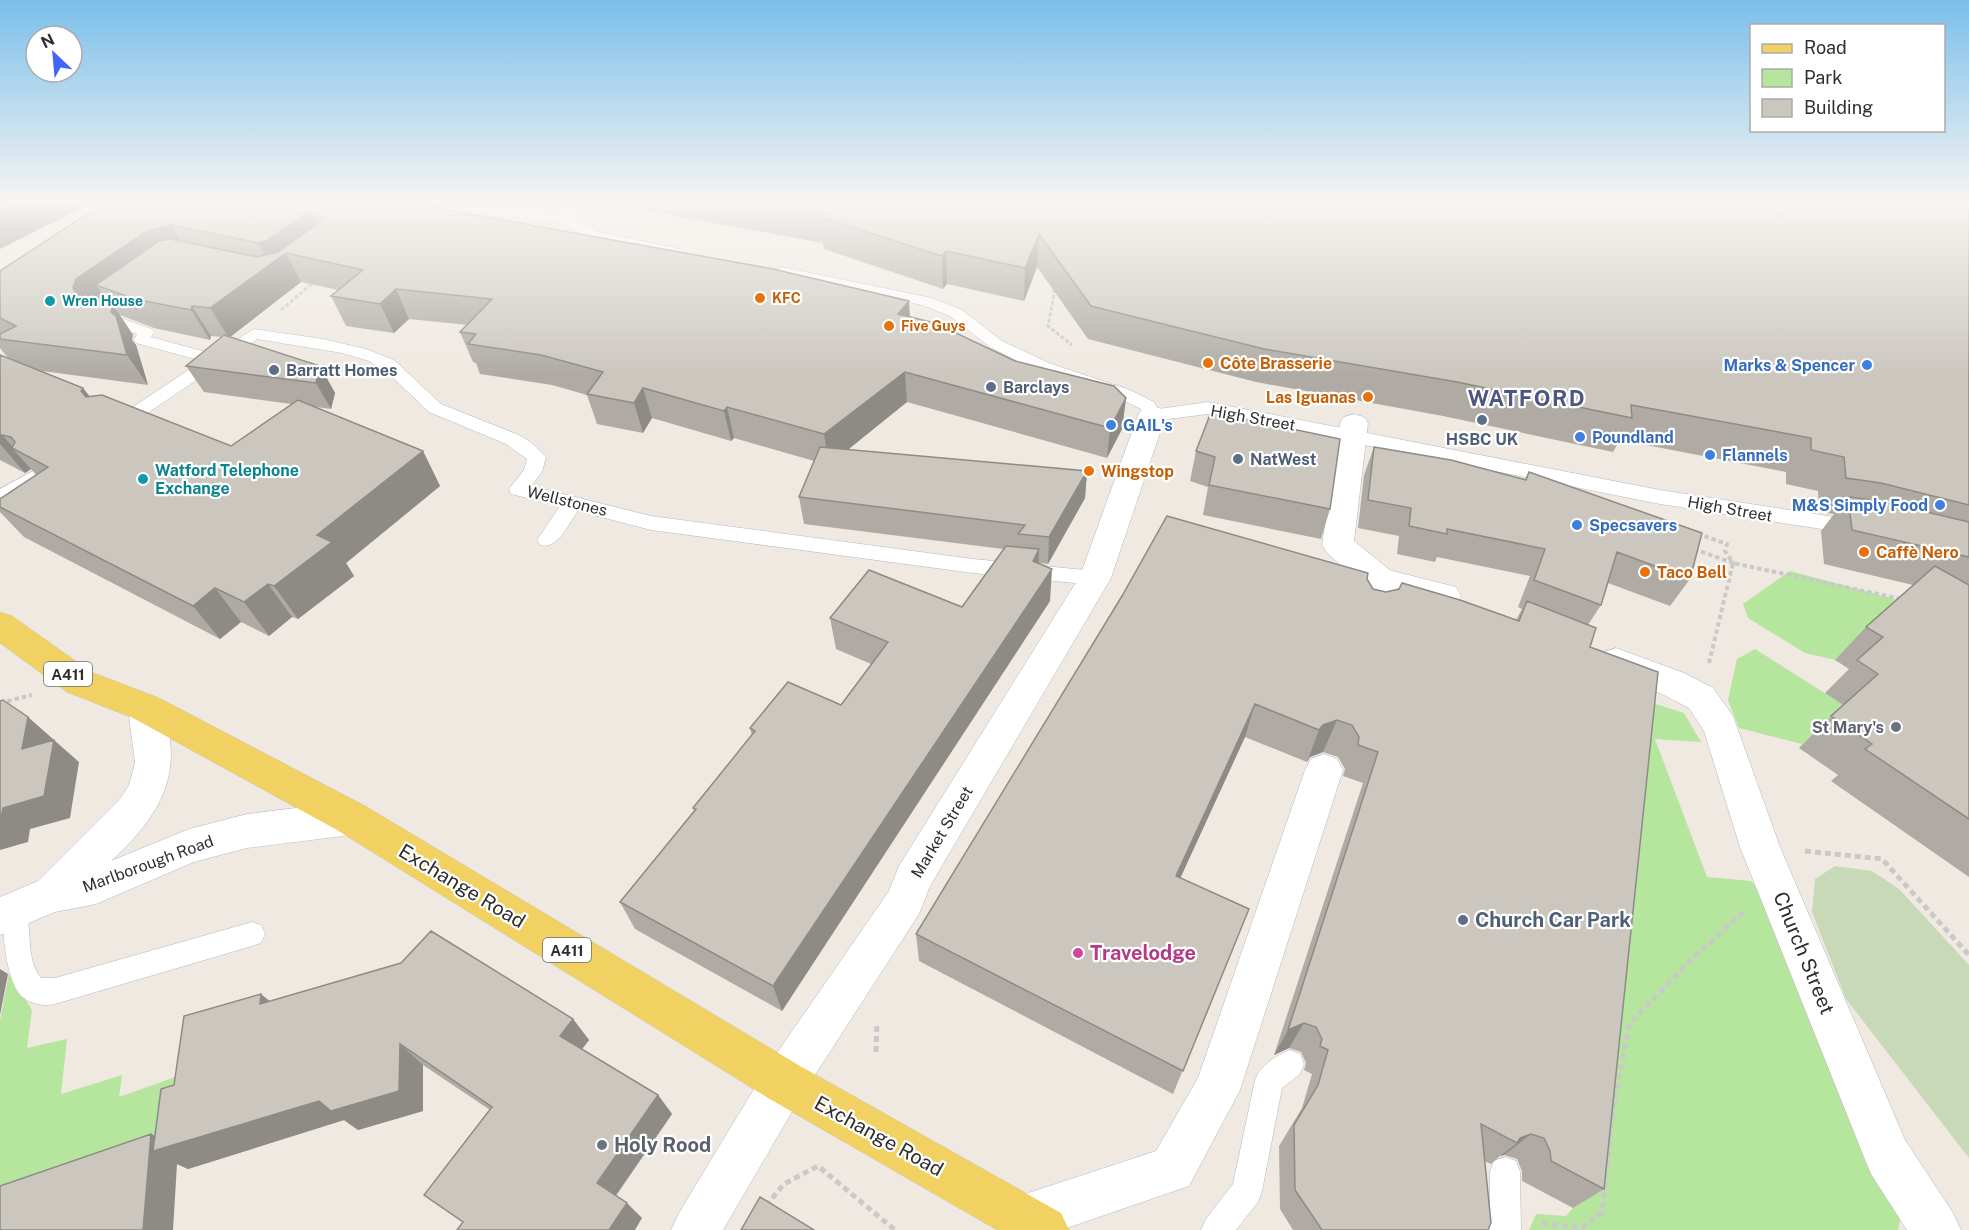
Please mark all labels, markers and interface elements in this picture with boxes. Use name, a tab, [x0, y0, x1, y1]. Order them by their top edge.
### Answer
north arrow	[24, 24, 84, 84]
legend	[1750, 24, 1945, 132]
text: N	[38, 30, 57, 52]
text: Road	[1804, 37, 1847, 58]
text: Park	[1804, 67, 1842, 88]
text: Building	[1804, 97, 1873, 118]
place label: KFC	[772, 290, 801, 306]
marker: KFC	[753, 291, 767, 305]
place label: Wren House	[62, 293, 143, 309]
marker: Wren House	[43, 294, 57, 308]
place label: Five Guys	[901, 318, 966, 334]
marker: Five Guys	[882, 319, 896, 333]
place label: Côte Brasserie	[1220, 354, 1332, 373]
marker: Côte Brasserie	[1201, 356, 1215, 370]
place label: Marks & Spencer	[1724, 356, 1855, 375]
marker: Marks & Spencer	[1860, 358, 1874, 372]
place label: Barratt Homes	[286, 361, 397, 380]
marker: Barratt Homes	[267, 363, 281, 377]
place label: Barclays	[1003, 378, 1069, 397]
marker: Barclays	[984, 380, 998, 394]
district label: WATFORD	[1468, 385, 1586, 411]
place label: Las Iguanas	[1266, 388, 1356, 407]
marker: Las Iguanas	[1361, 390, 1375, 404]
street label: High Street	[1209, 401, 1297, 435]
marker: HSBC UK	[1475, 413, 1489, 427]
place label: GAIL's	[1123, 416, 1173, 435]
marker: GAIL's	[1104, 418, 1118, 432]
place label: Poundland	[1592, 428, 1674, 447]
place label: HSBC UK	[1446, 430, 1519, 449]
marker: Poundland	[1573, 430, 1587, 444]
place label: Flannels	[1722, 446, 1788, 465]
marker: Flannels	[1703, 448, 1717, 462]
place label: NatWest	[1250, 450, 1317, 469]
marker: NatWest	[1231, 452, 1245, 466]
place label: Watford Telephone Exchange	[155, 461, 299, 498]
place label: Wingstop	[1101, 462, 1174, 481]
marker: Wingstop	[1082, 464, 1096, 478]
marker: Watford Telephone Exchange	[136, 472, 150, 486]
street label: Wellstones	[525, 482, 609, 520]
street label: High Street	[1686, 492, 1774, 526]
place label: M&S Simply Food	[1792, 496, 1928, 515]
marker: M&S Simply Food	[1933, 498, 1947, 512]
place label: Specsavers	[1589, 516, 1677, 535]
marker: Specsavers	[1570, 518, 1584, 532]
place label: Caffè Nero	[1876, 543, 1959, 562]
marker: Caffè Nero	[1857, 545, 1871, 559]
place label: Taco Bell	[1657, 563, 1727, 582]
marker: Taco Bell	[1638, 565, 1652, 579]
road number: A411	[44, 662, 92, 686]
place label: St Mary's	[1812, 718, 1884, 737]
marker: St Mary's	[1889, 720, 1903, 734]
street label: Market Street	[907, 783, 977, 881]
street label: Marlborough Road	[80, 831, 216, 897]
street label: Exchange Road	[394, 839, 530, 933]
street label: Church Street	[1768, 888, 1840, 1018]
place label: Church Car Park	[1475, 908, 1631, 932]
marker: Church Car Park	[1456, 913, 1470, 927]
road number: A411	[543, 938, 591, 962]
place label: Travelodge	[1090, 941, 1196, 965]
marker: Travelodge	[1071, 946, 1085, 960]
street label: Exchange Road	[810, 1091, 948, 1181]
place label: Holy Rood	[614, 1133, 711, 1157]
marker: Holy Rood	[595, 1138, 609, 1152]

